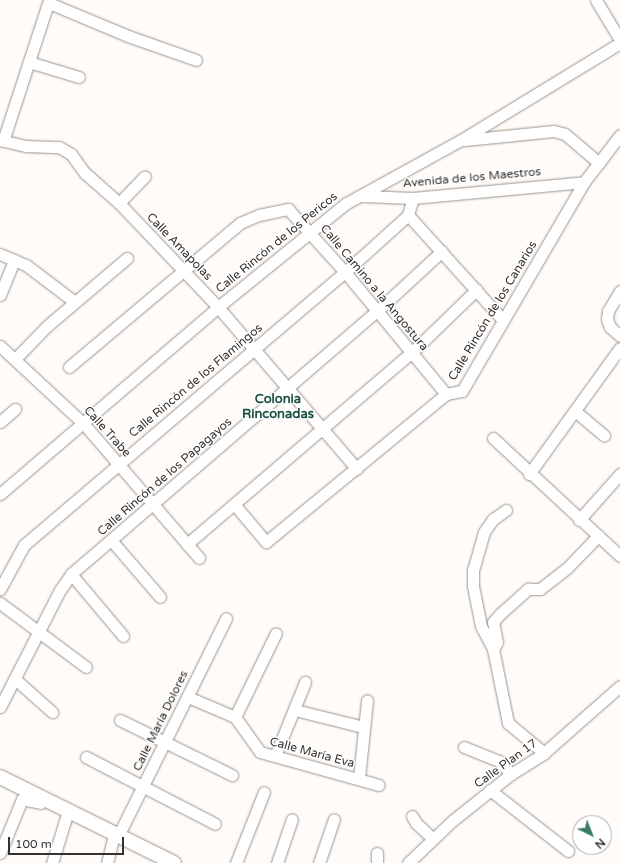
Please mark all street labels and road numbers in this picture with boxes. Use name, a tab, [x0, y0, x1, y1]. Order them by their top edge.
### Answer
street label: Avenida de los Maestros	[402, 165, 542, 191]
street label: Calle Rincón de los Pericos	[213, 190, 341, 296]
street label: Calle Amapolas	[143, 210, 215, 284]
street label: Calle Camino a la Angostura	[317, 222, 431, 354]
street label: Calle Rincón de los Canarios	[446, 239, 540, 383]
street label: Calle Rincón de los Flamingos	[126, 321, 266, 441]
street label: Calle Trabe	[80, 404, 134, 460]
street label: Calle Rincón de los Papagayos	[95, 415, 235, 539]
street label: Calle María Dolores	[130, 668, 192, 774]
street label: Calle María Eva	[268, 735, 356, 771]
street label: Calle Plan 17	[472, 736, 540, 792]

